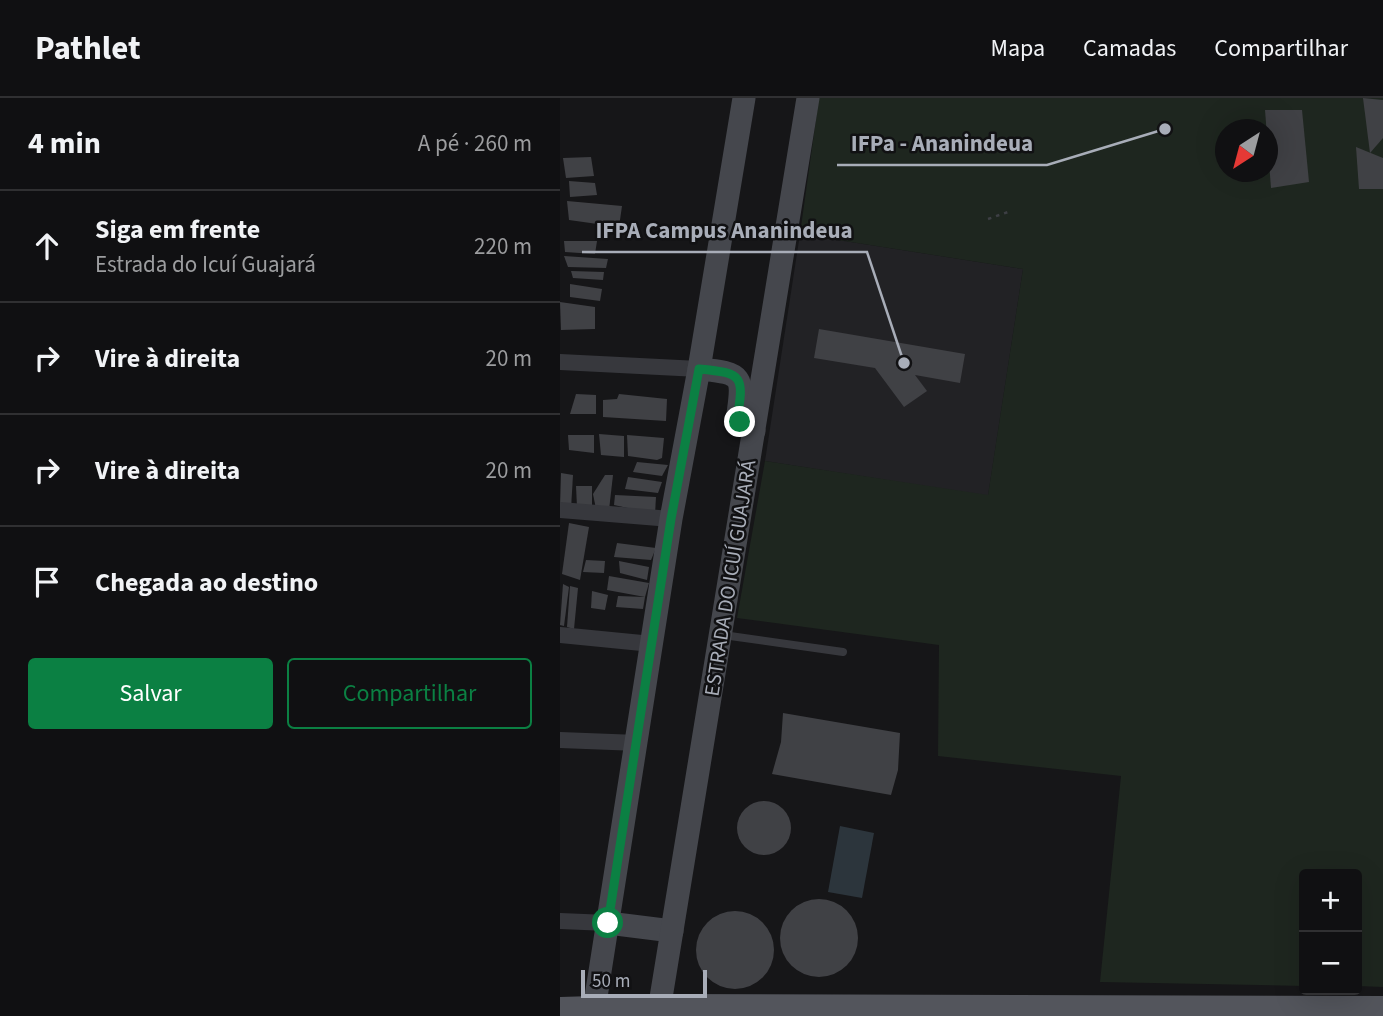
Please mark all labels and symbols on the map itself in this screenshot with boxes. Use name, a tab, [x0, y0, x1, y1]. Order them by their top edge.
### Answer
north arrow	[1215, 119, 1278, 182]
callout: IFPa - Ananindeua	[837, 121, 1047, 165]
text: IFPa - Ananindeua	[851, 127, 1033, 160]
callout: IFPA Campus Ananindeua	[582, 208, 867, 252]
text: IFPA Campus Ananindeua	[595, 214, 853, 247]
route end	[724, 406, 755, 437]
street label: ESTRADA DO ICUÍ GUAJARÁ	[697, 457, 764, 698]
route start	[592, 907, 623, 938]
scale bar	[581, 967, 707, 999]

